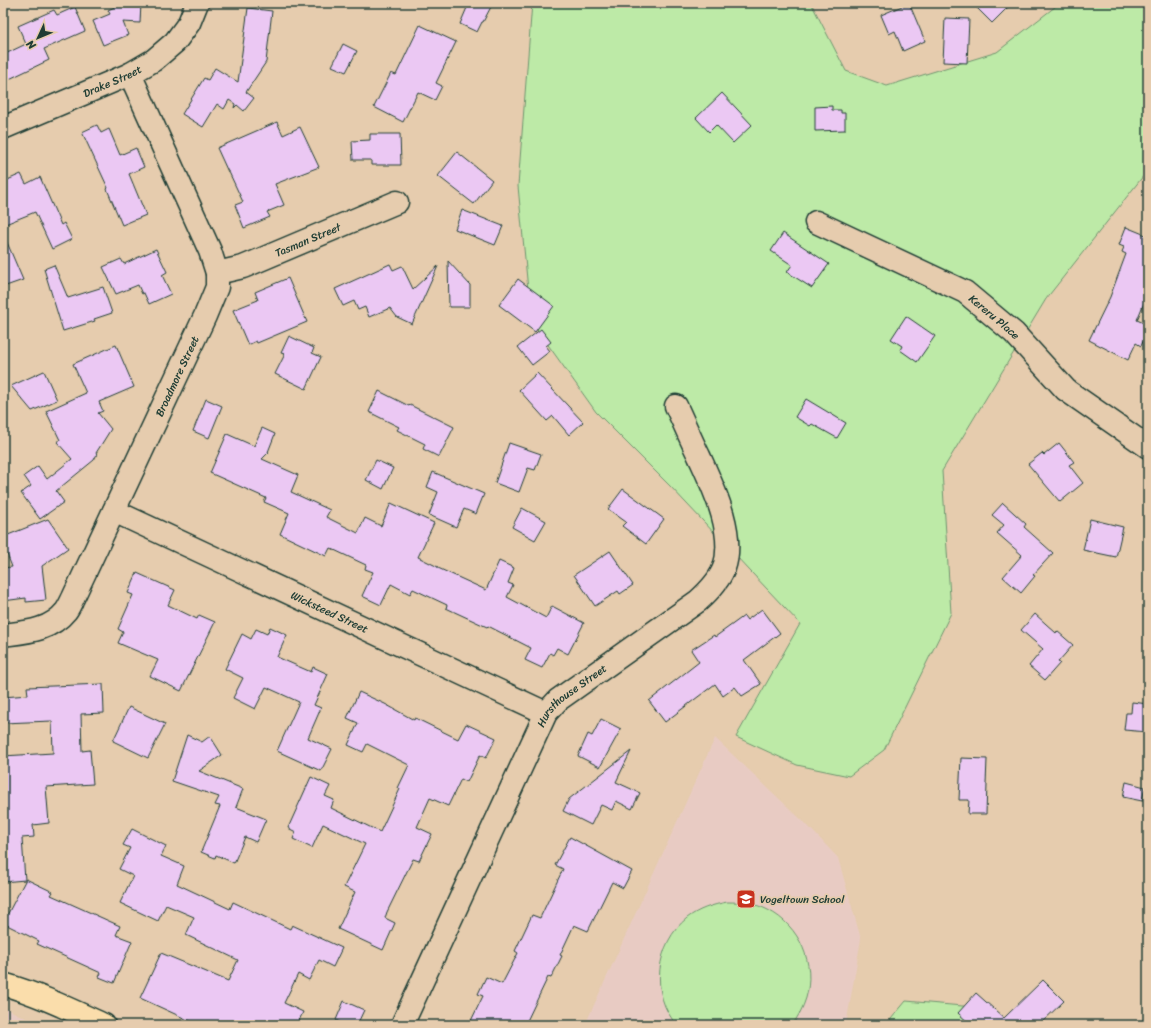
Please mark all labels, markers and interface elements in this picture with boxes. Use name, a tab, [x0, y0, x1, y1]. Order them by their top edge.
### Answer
north arrow	[18, 18, 58, 58]
text: N	[21, 35, 41, 55]
street label: Drake Street	[80, 59, 146, 102]
street label: Tasman Street	[272, 217, 344, 262]
street label: Kereru Place	[964, 289, 1025, 344]
street label: Broadmore Street	[150, 332, 204, 420]
street label: Wicksteed Street	[288, 585, 372, 638]
street label: Hursthouse Street	[531, 659, 611, 730]
school or university icon: Vogeltown School	[735, 888, 757, 910]
place label: Vogeltown School	[760, 890, 845, 909]

